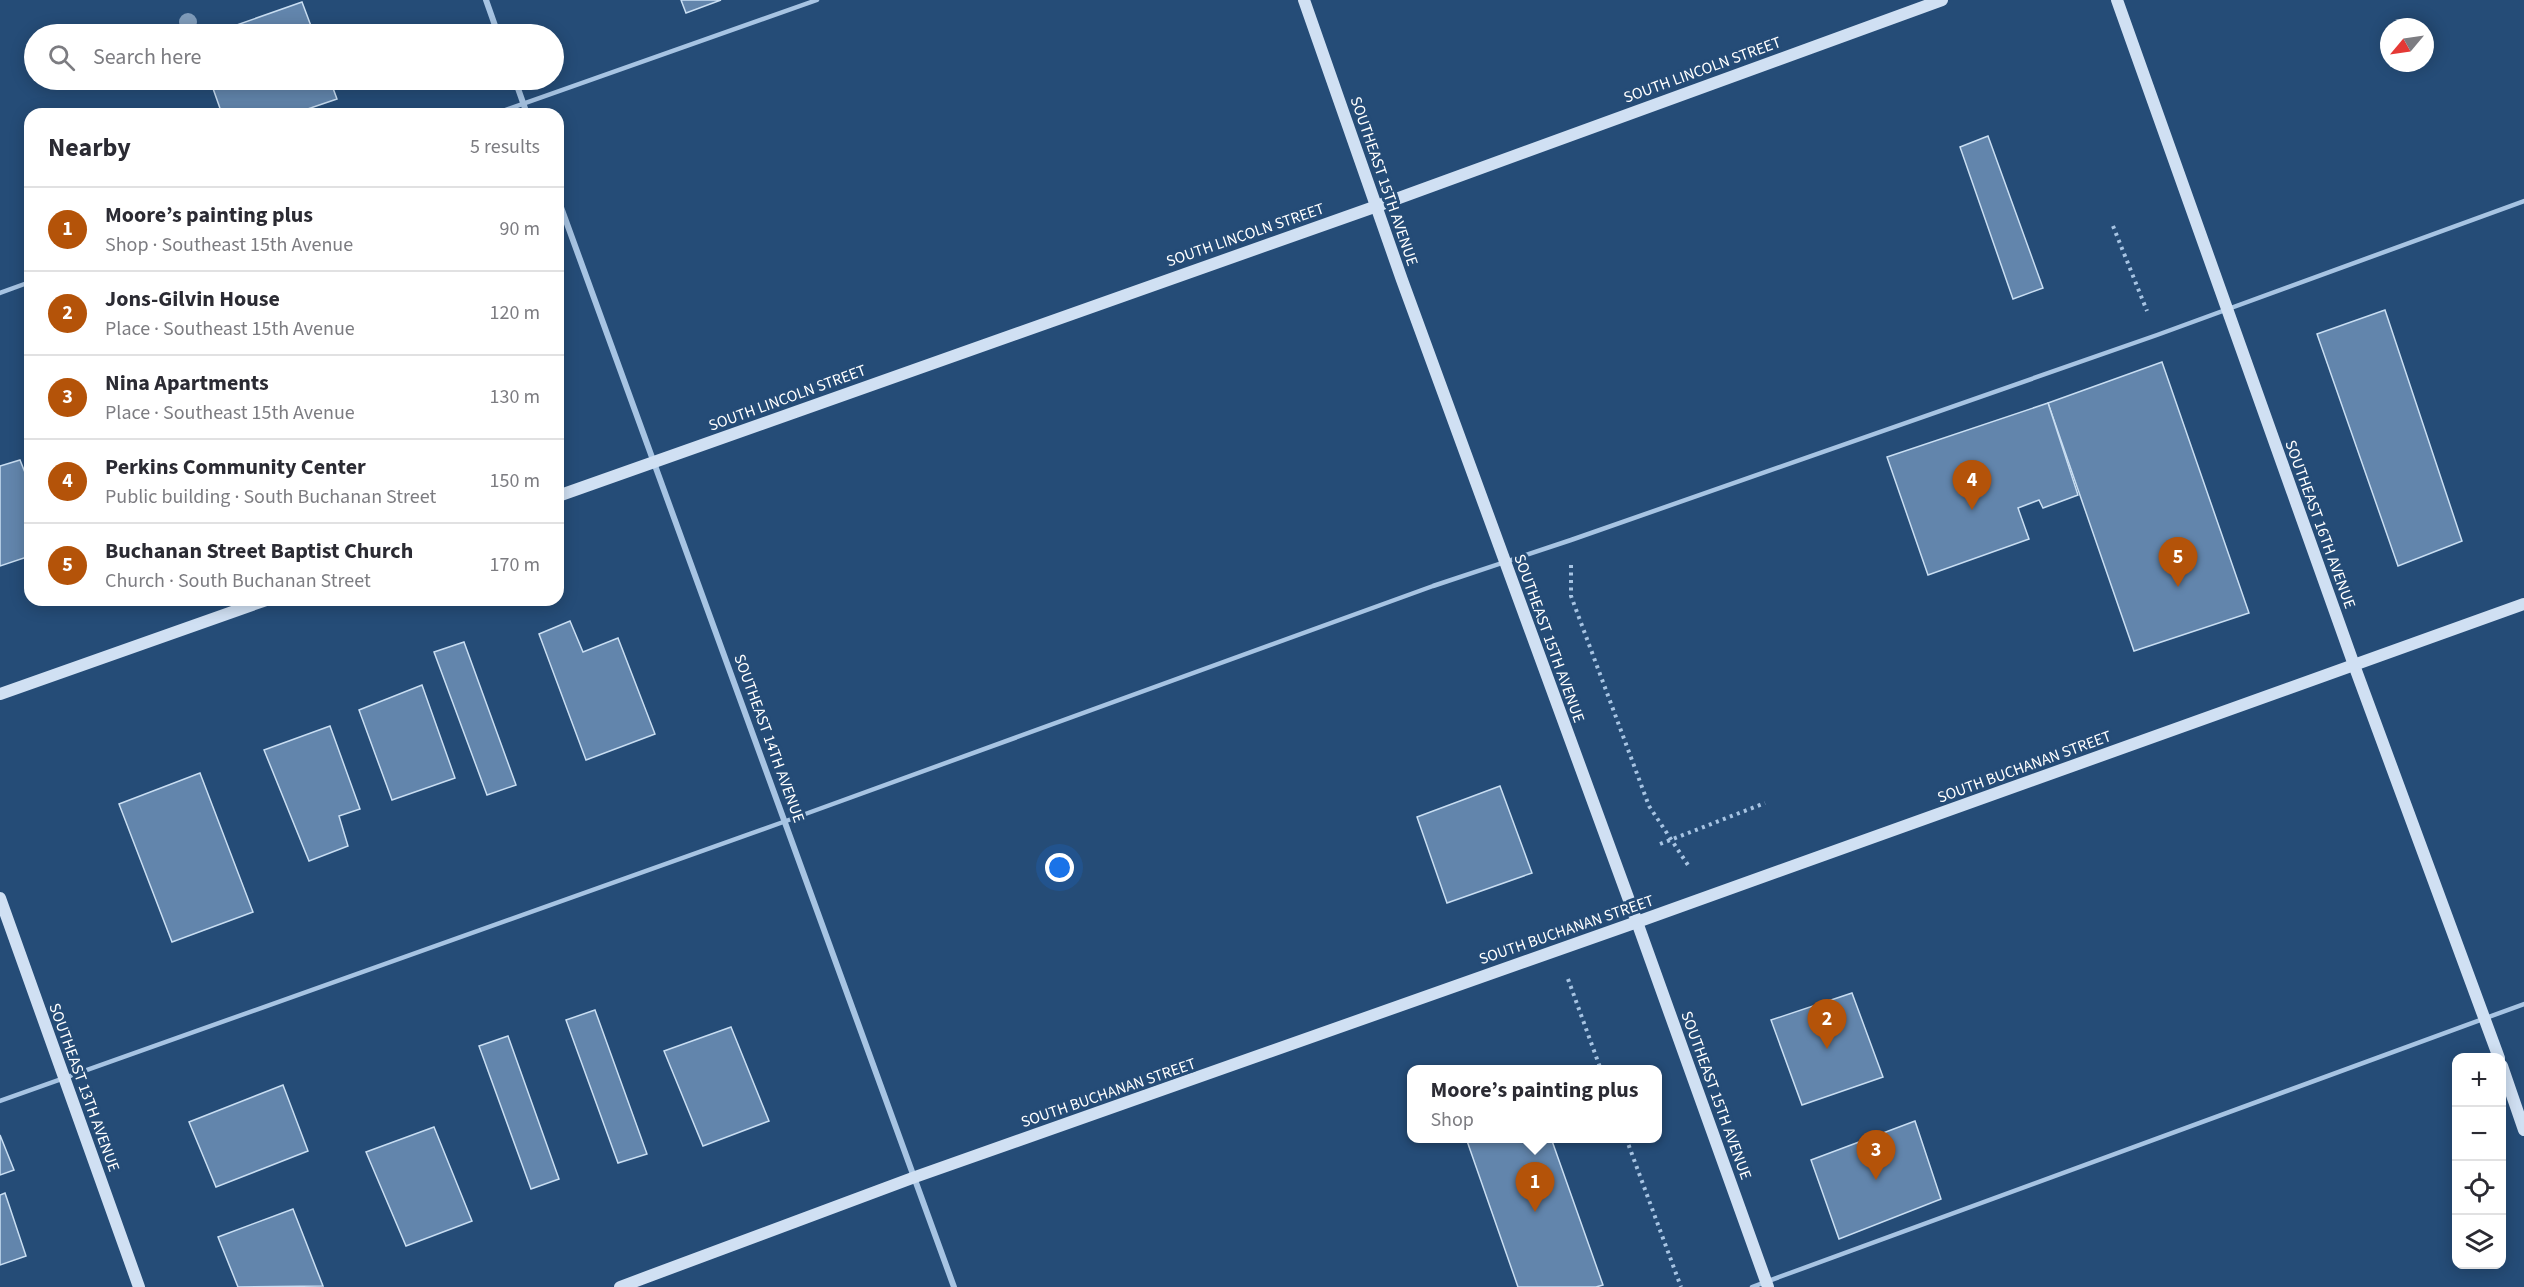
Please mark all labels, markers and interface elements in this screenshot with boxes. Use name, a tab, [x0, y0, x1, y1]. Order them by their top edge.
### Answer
north arrow	[2380, 18, 2434, 72]
search box	[24, 24, 564, 90]
street label: SOUTH LINCOLN STREET	[1621, 31, 1784, 109]
icon: search	[45, 41, 78, 74]
text: Search here	[93, 41, 201, 73]
street label: SOUTHEAST 15TH AVENUE	[1345, 94, 1423, 269]
text: Nearby	[48, 129, 131, 166]
text: 5 results	[470, 133, 540, 161]
street label: SOUTH LINCOLN STREET	[1163, 197, 1328, 272]
text: Moore’s painting plus	[105, 199, 313, 231]
text: 1	[62, 215, 73, 243]
text: 90 m	[500, 215, 540, 243]
text: Shop · Southeast 15th Avenue	[105, 231, 353, 259]
text: Jons-Gilvin House	[105, 283, 280, 315]
text: 2	[62, 299, 73, 327]
text: 120 m	[490, 299, 540, 327]
text: Place · Southeast 15th Avenue	[105, 315, 355, 343]
street label: SOUTH LINCOLN STREET	[706, 359, 869, 437]
text: Nina Apartments	[105, 367, 269, 399]
text: 3	[62, 383, 73, 411]
text: 130 m	[490, 383, 540, 411]
text: Place · Southeast 15th Avenue	[105, 399, 355, 427]
street label: SOUTHEAST 16TH AVENUE	[2279, 437, 2361, 612]
text: Perkins Community Center	[105, 451, 366, 483]
pin: 4	[1952, 460, 1992, 510]
text: 4	[62, 467, 73, 495]
text: 150 m	[490, 467, 540, 495]
text: Public building · South Buchanan Street	[105, 483, 436, 511]
text: Buchanan Street Baptist Church	[105, 535, 413, 567]
pin: 5	[2158, 538, 2198, 587]
text: 5	[62, 551, 73, 579]
text: 170 m	[490, 551, 540, 579]
street label: SOUTHEAST 15TH AVENUE	[1508, 551, 1590, 726]
text: Church · South Buchanan Street	[105, 567, 371, 595]
street label: SOUTHEAST 14TH AVENUE	[728, 651, 810, 826]
street label: SOUTH BUCHANAN STREET	[1934, 725, 2115, 809]
your location	[1045, 853, 1074, 882]
street label: SOUTH BUCHANAN STREET	[1476, 890, 1657, 970]
street label: SOUTHEAST 13TH AVENUE	[43, 1000, 125, 1175]
pin: 2	[1808, 1000, 1846, 1049]
street label: SOUTHEAST 15TH AVENUE	[1675, 1008, 1757, 1183]
street label: SOUTH BUCHANAN STREET	[1018, 1053, 1199, 1133]
map controls	[2452, 1053, 2506, 1269]
button: +	[2452, 1053, 2506, 1107]
popup	[1407, 1065, 1662, 1143]
text: Moore’s painting plus	[1430, 1074, 1639, 1106]
text: Shop	[1430, 1106, 1474, 1134]
button: −	[2452, 1107, 2506, 1161]
pin: 3	[1856, 1130, 1896, 1180]
button: locate	[2452, 1161, 2506, 1215]
pin: 1	[1516, 1162, 1555, 1212]
button: layers	[2452, 1215, 2506, 1269]

